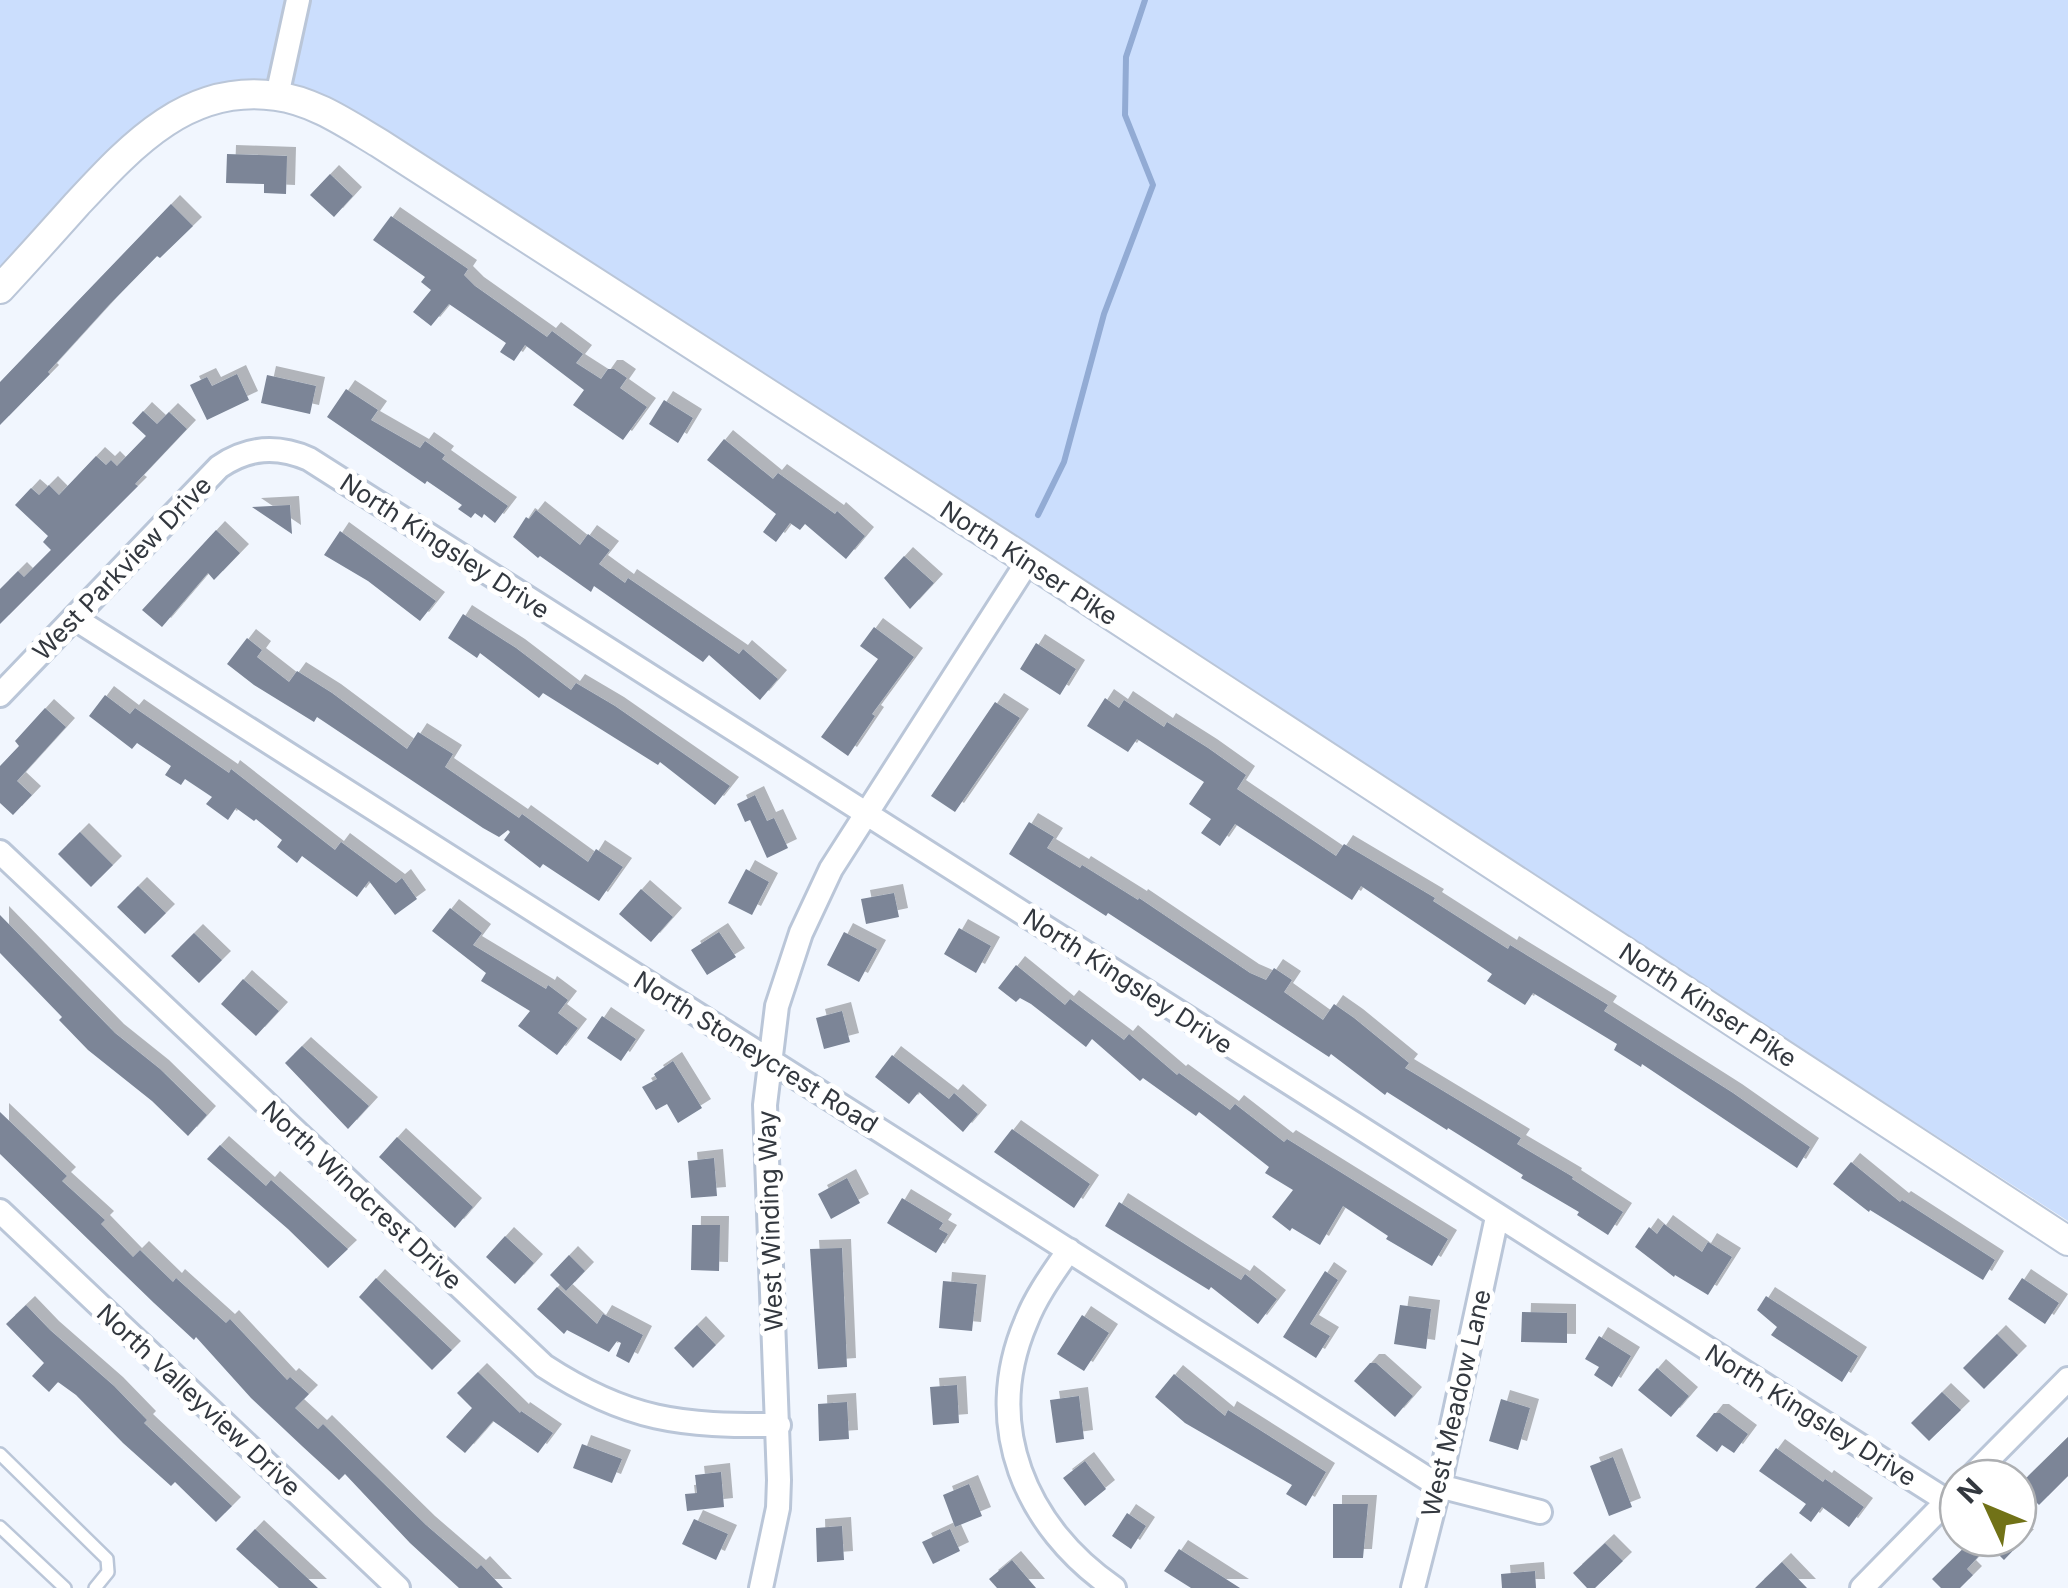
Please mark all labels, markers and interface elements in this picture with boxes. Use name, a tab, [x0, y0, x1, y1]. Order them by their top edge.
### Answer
street label: North Kingsley Drive	[335, 467, 555, 625]
street label: West Parkview Drive	[27, 470, 217, 666]
street label: North Kinser Pike	[935, 494, 1123, 632]
street label: North Kingsley Drive	[1018, 902, 1238, 1060]
street label: North Kinser Pike	[1614, 936, 1802, 1074]
street label: North Stoneycrest Road	[629, 965, 883, 1139]
street label: North Windcrest Drive	[256, 1094, 468, 1296]
street label: West Winding Way	[751, 1110, 789, 1332]
street label: West Meadow Lane	[1415, 1286, 1497, 1520]
street label: North Valleyview Drive	[91, 1298, 307, 1502]
street label: North Kingsley Drive	[1700, 1338, 1922, 1492]
north arrow	[1938, 1458, 2038, 1558]
text: N	[1950, 1471, 1990, 1510]

